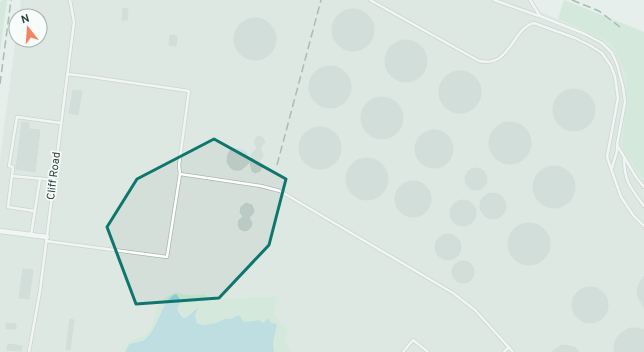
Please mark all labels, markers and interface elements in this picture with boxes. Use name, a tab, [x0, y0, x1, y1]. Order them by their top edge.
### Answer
north arrow	[8, 8, 48, 48]
text: N	[20, 12, 31, 27]
street label: Cliff Road	[44, 151, 64, 201]

